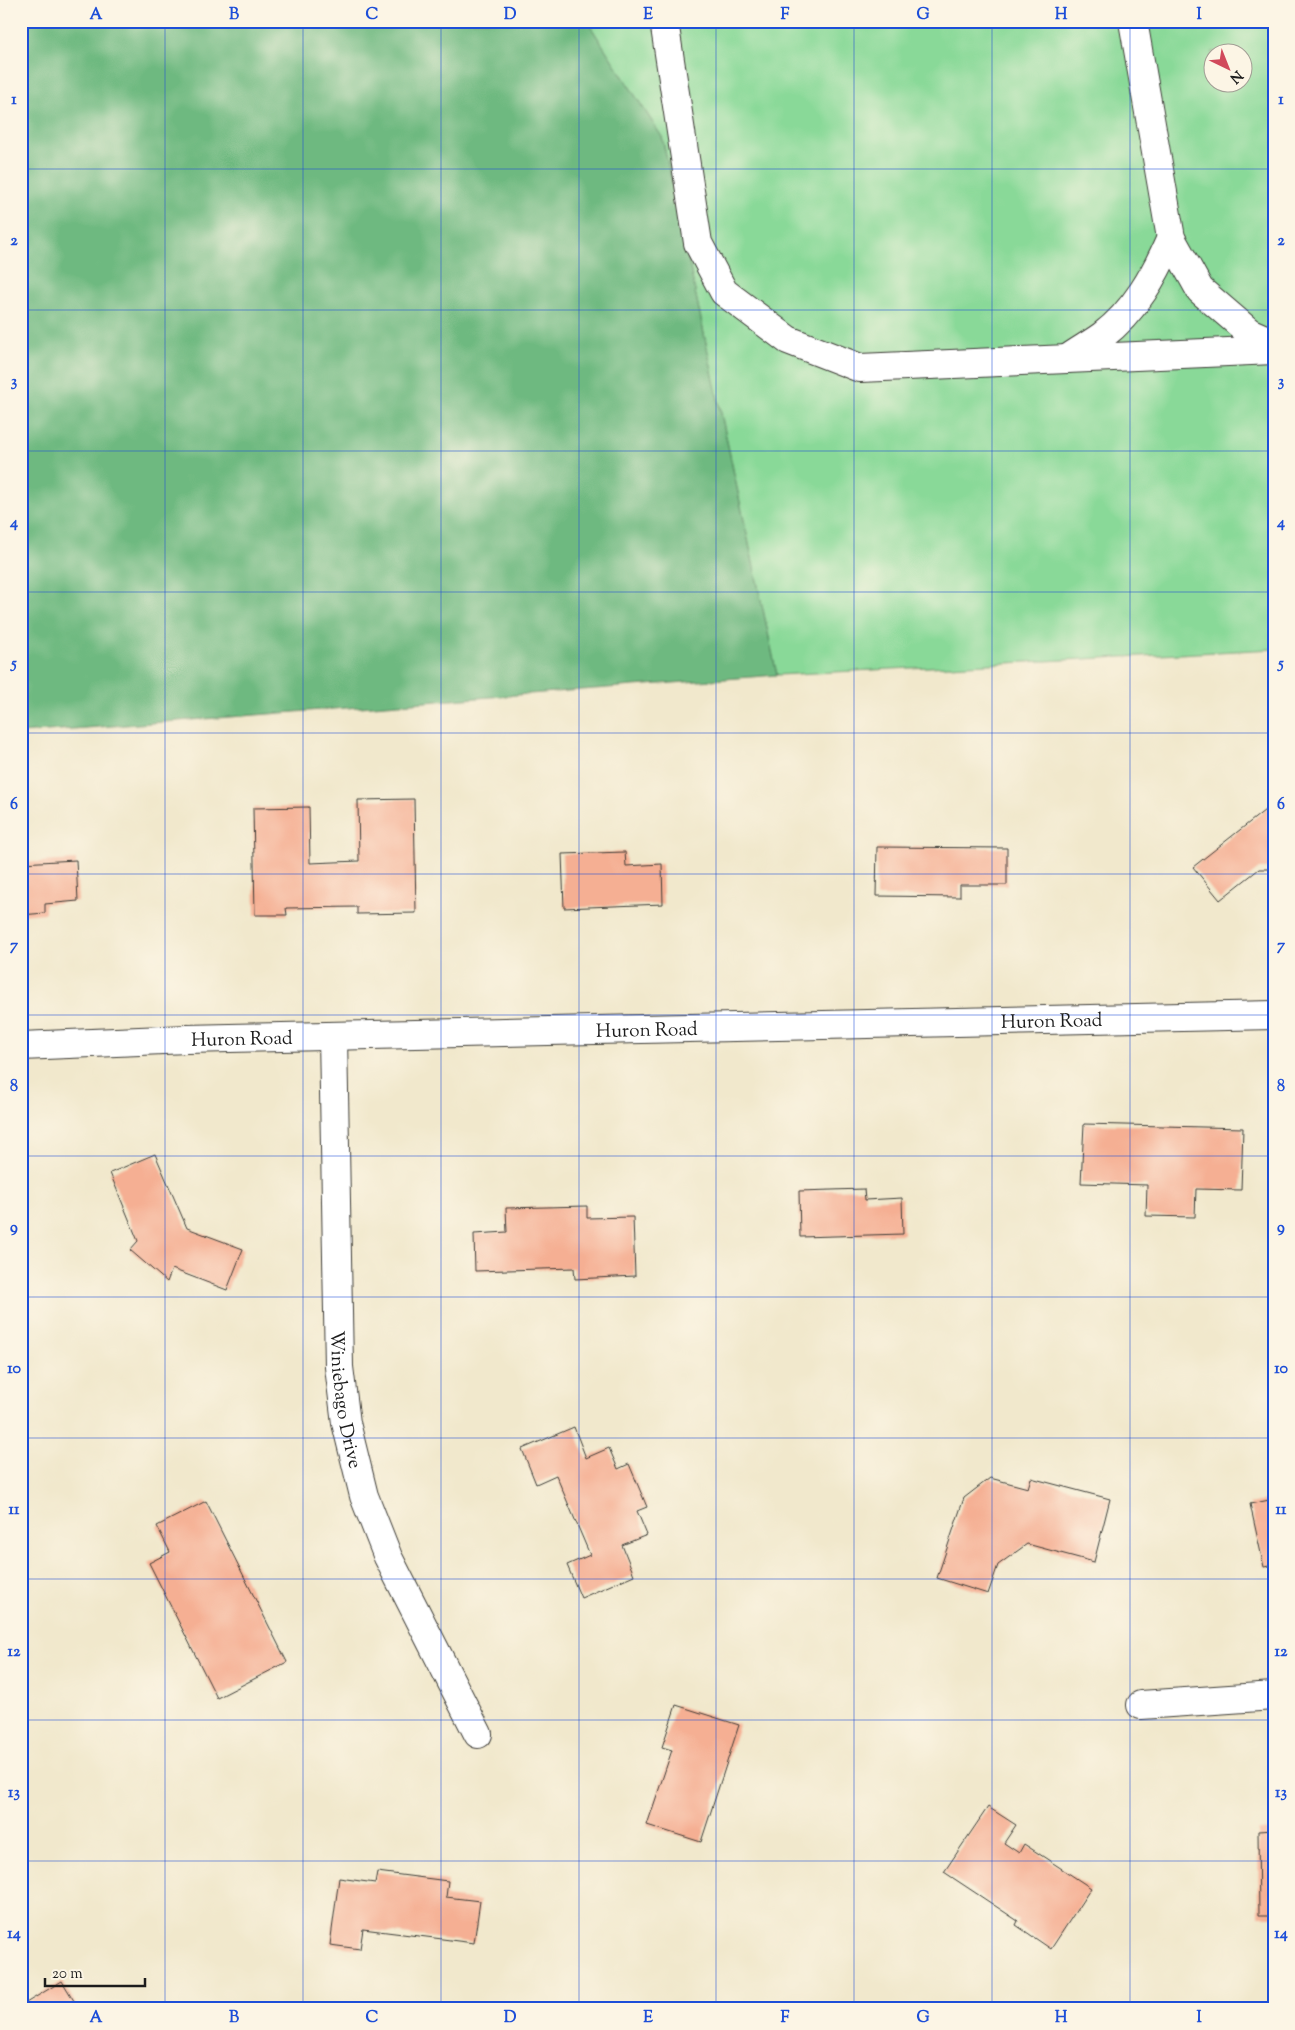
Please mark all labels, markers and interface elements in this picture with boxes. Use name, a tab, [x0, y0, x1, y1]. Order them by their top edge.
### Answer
text: A	[90, 4, 103, 27]
text: B	[229, 4, 239, 27]
text: C	[366, 4, 379, 27]
text: D	[504, 4, 517, 27]
text: E	[643, 4, 653, 27]
text: F	[781, 4, 790, 27]
text: G	[916, 4, 930, 27]
text: H	[1055, 4, 1068, 27]
text: I	[1196, 4, 1202, 27]
north arrow	[1202, 42, 1252, 92]
text: N	[1225, 65, 1246, 87]
text: 1	[11, 89, 17, 112]
text: 1	[1278, 89, 1284, 112]
text: 2	[10, 230, 18, 253]
text: 2	[1277, 230, 1285, 253]
text: 3	[11, 371, 18, 394]
text: 3	[1278, 371, 1285, 394]
text: 4	[9, 512, 18, 535]
text: 4	[1276, 512, 1285, 535]
text: 5	[9, 653, 17, 676]
text: 5	[1276, 653, 1284, 676]
text: 6	[10, 794, 18, 817]
text: 6	[1277, 794, 1285, 817]
text: 7	[10, 935, 19, 958]
text: 7	[1277, 935, 1286, 958]
street label: Huron Road	[1001, 1008, 1103, 1037]
street label: Huron Road	[596, 1017, 698, 1046]
street label: Huron Road	[191, 1026, 293, 1055]
text: 8	[10, 1076, 18, 1099]
text: 8	[1277, 1076, 1285, 1099]
text: 9	[10, 1217, 18, 1240]
text: 9	[1277, 1217, 1285, 1240]
street label: Winiebago Drive	[322, 1330, 368, 1472]
text: 10	[7, 1358, 21, 1381]
text: 10	[1274, 1358, 1288, 1381]
text: 11	[9, 1499, 20, 1522]
text: 11	[1276, 1499, 1287, 1522]
text: 12	[8, 1641, 21, 1664]
text: 12	[1275, 1641, 1288, 1664]
text: 13	[8, 1782, 20, 1805]
text: 13	[1275, 1782, 1287, 1805]
text: 14	[7, 1923, 21, 1946]
text: 14	[1274, 1923, 1288, 1946]
scale bar	[45, 1955, 145, 1987]
text: 20 m	[52, 1964, 83, 1985]
text: A	[90, 2007, 103, 2030]
text: B	[229, 2007, 239, 2030]
text: C	[366, 2007, 379, 2030]
text: D	[504, 2007, 517, 2030]
text: E	[643, 2007, 653, 2030]
text: F	[781, 2007, 790, 2030]
text: G	[916, 2007, 930, 2030]
text: H	[1055, 2007, 1068, 2030]
text: I	[1196, 2007, 1202, 2030]

